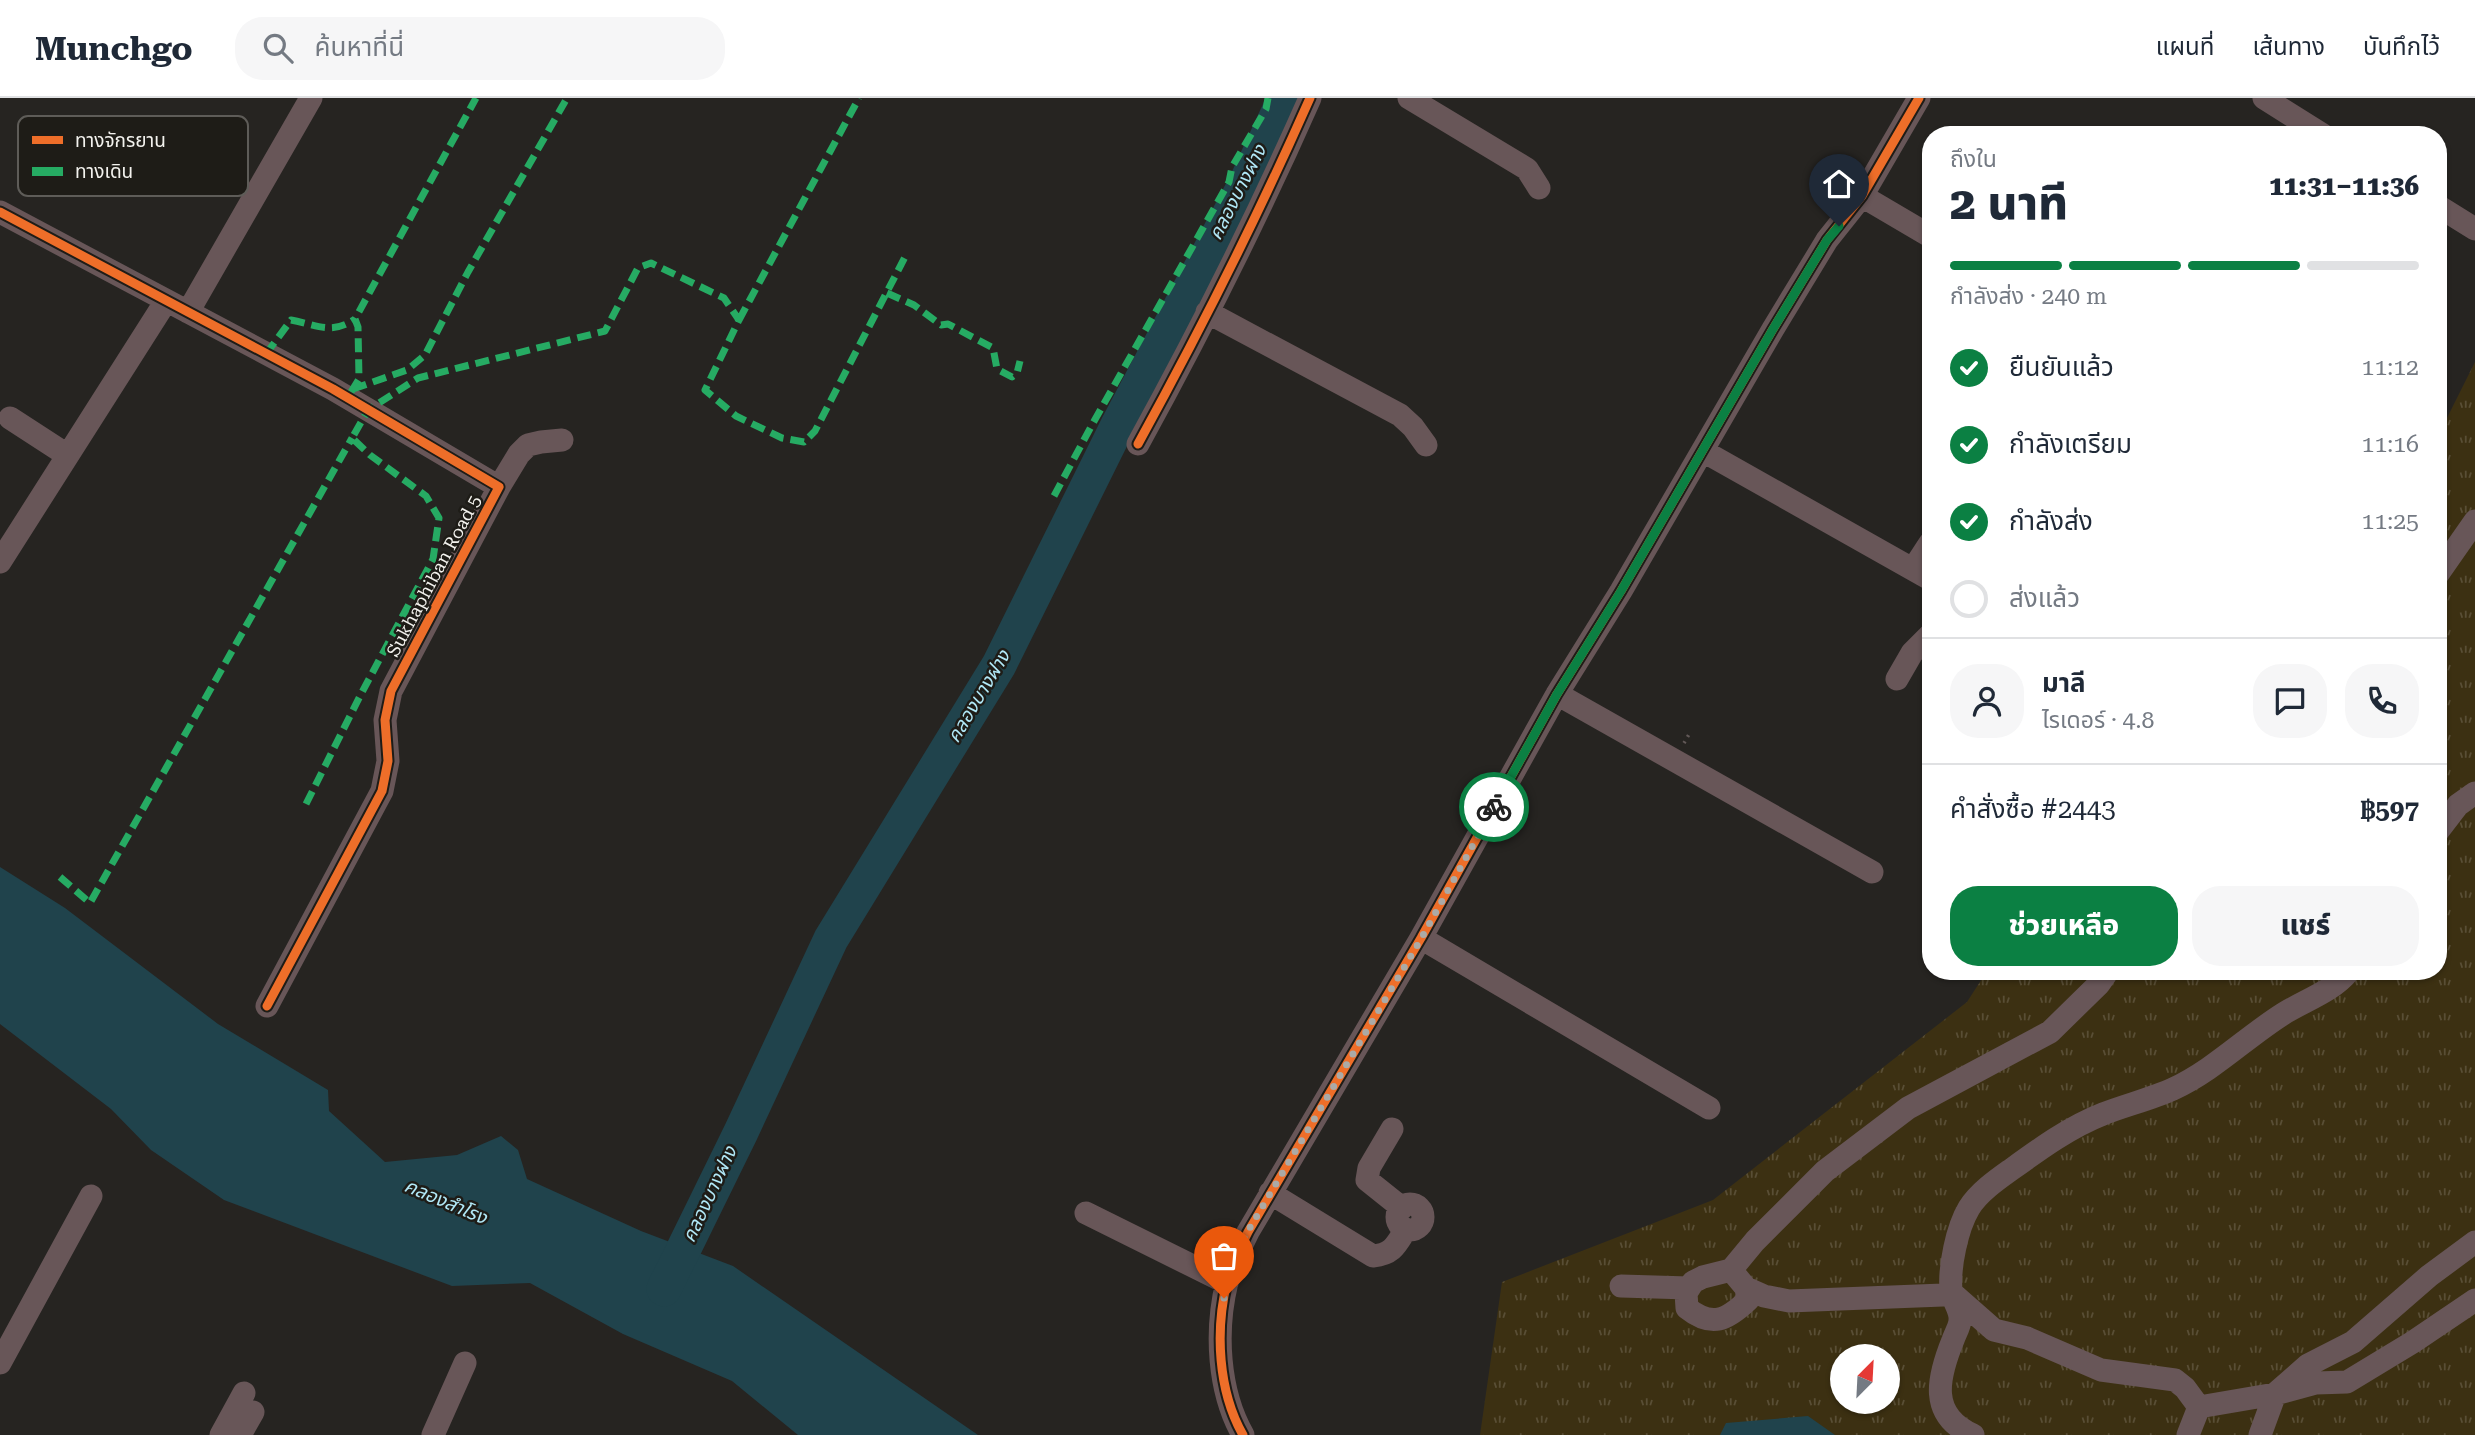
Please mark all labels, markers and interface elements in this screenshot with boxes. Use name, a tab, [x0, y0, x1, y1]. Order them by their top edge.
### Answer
search box	[235, 17, 725, 80]
text: Munchgo	[35, 29, 193, 68]
icon: search	[259, 29, 297, 67]
text: ค้นหาที่นี่	[315, 32, 404, 62]
text: แผนที่	[2156, 33, 2214, 61]
text: เส้นทาง	[2252, 33, 2325, 61]
text: บันทึกไว้	[2363, 33, 2440, 61]
legend	[18, 116, 248, 196]
text: ทางจักรยาน	[75, 129, 166, 152]
water label: คลองบางฝาง	[1204, 140, 1272, 243]
text: ถึงใน	[1950, 146, 1997, 173]
pin	[1809, 154, 1869, 226]
text: ทางเดิน	[75, 160, 133, 183]
icon: home	[1820, 165, 1858, 203]
text: 11:31–11:36	[2269, 171, 2419, 201]
text: 2 นาที	[1950, 176, 2068, 230]
text: กำลังส่ง · 240 m	[1950, 283, 2107, 310]
icon: check	[1950, 349, 1988, 387]
text: ยืนยันแล้ว	[2009, 352, 2114, 382]
text: 11:12	[2362, 354, 2419, 381]
icon: check	[1950, 426, 1988, 464]
text: กำลังเตรียม	[2009, 429, 2132, 459]
text: 11:16	[2362, 431, 2419, 458]
street label: Sukhaphiban Road 5	[382, 491, 485, 660]
icon: check	[1950, 503, 1988, 541]
text: กำลังส่ง	[2009, 506, 2093, 536]
text: 11:25	[2362, 508, 2419, 535]
text: ส่งแล้ว	[2009, 583, 2080, 613]
water label: คลองบางฝาง	[942, 645, 1015, 746]
button: person	[1950, 664, 2024, 738]
button: chat	[2253, 664, 2327, 738]
button: phone	[2345, 664, 2419, 738]
text: มาลี	[2042, 668, 2086, 698]
text: ไรเดอร์ · 4.8	[2042, 707, 2154, 734]
courier	[1459, 772, 1529, 842]
icon: bike	[1475, 788, 1513, 826]
text: คำสั่งซื้อ #2443	[1950, 794, 2116, 824]
text: ฿597	[2361, 795, 2419, 825]
button: ช่วยเหลือ	[1950, 886, 2178, 966]
button: แชร์	[2192, 886, 2419, 966]
water label: คลองบางฝาง	[677, 1142, 742, 1246]
water label: คลองสำโรง	[401, 1174, 491, 1229]
pin	[1194, 1226, 1254, 1298]
icon: bag	[1205, 1237, 1243, 1275]
north arrow	[1830, 1344, 1900, 1414]
map controls	[1830, 1344, 1900, 1414]

